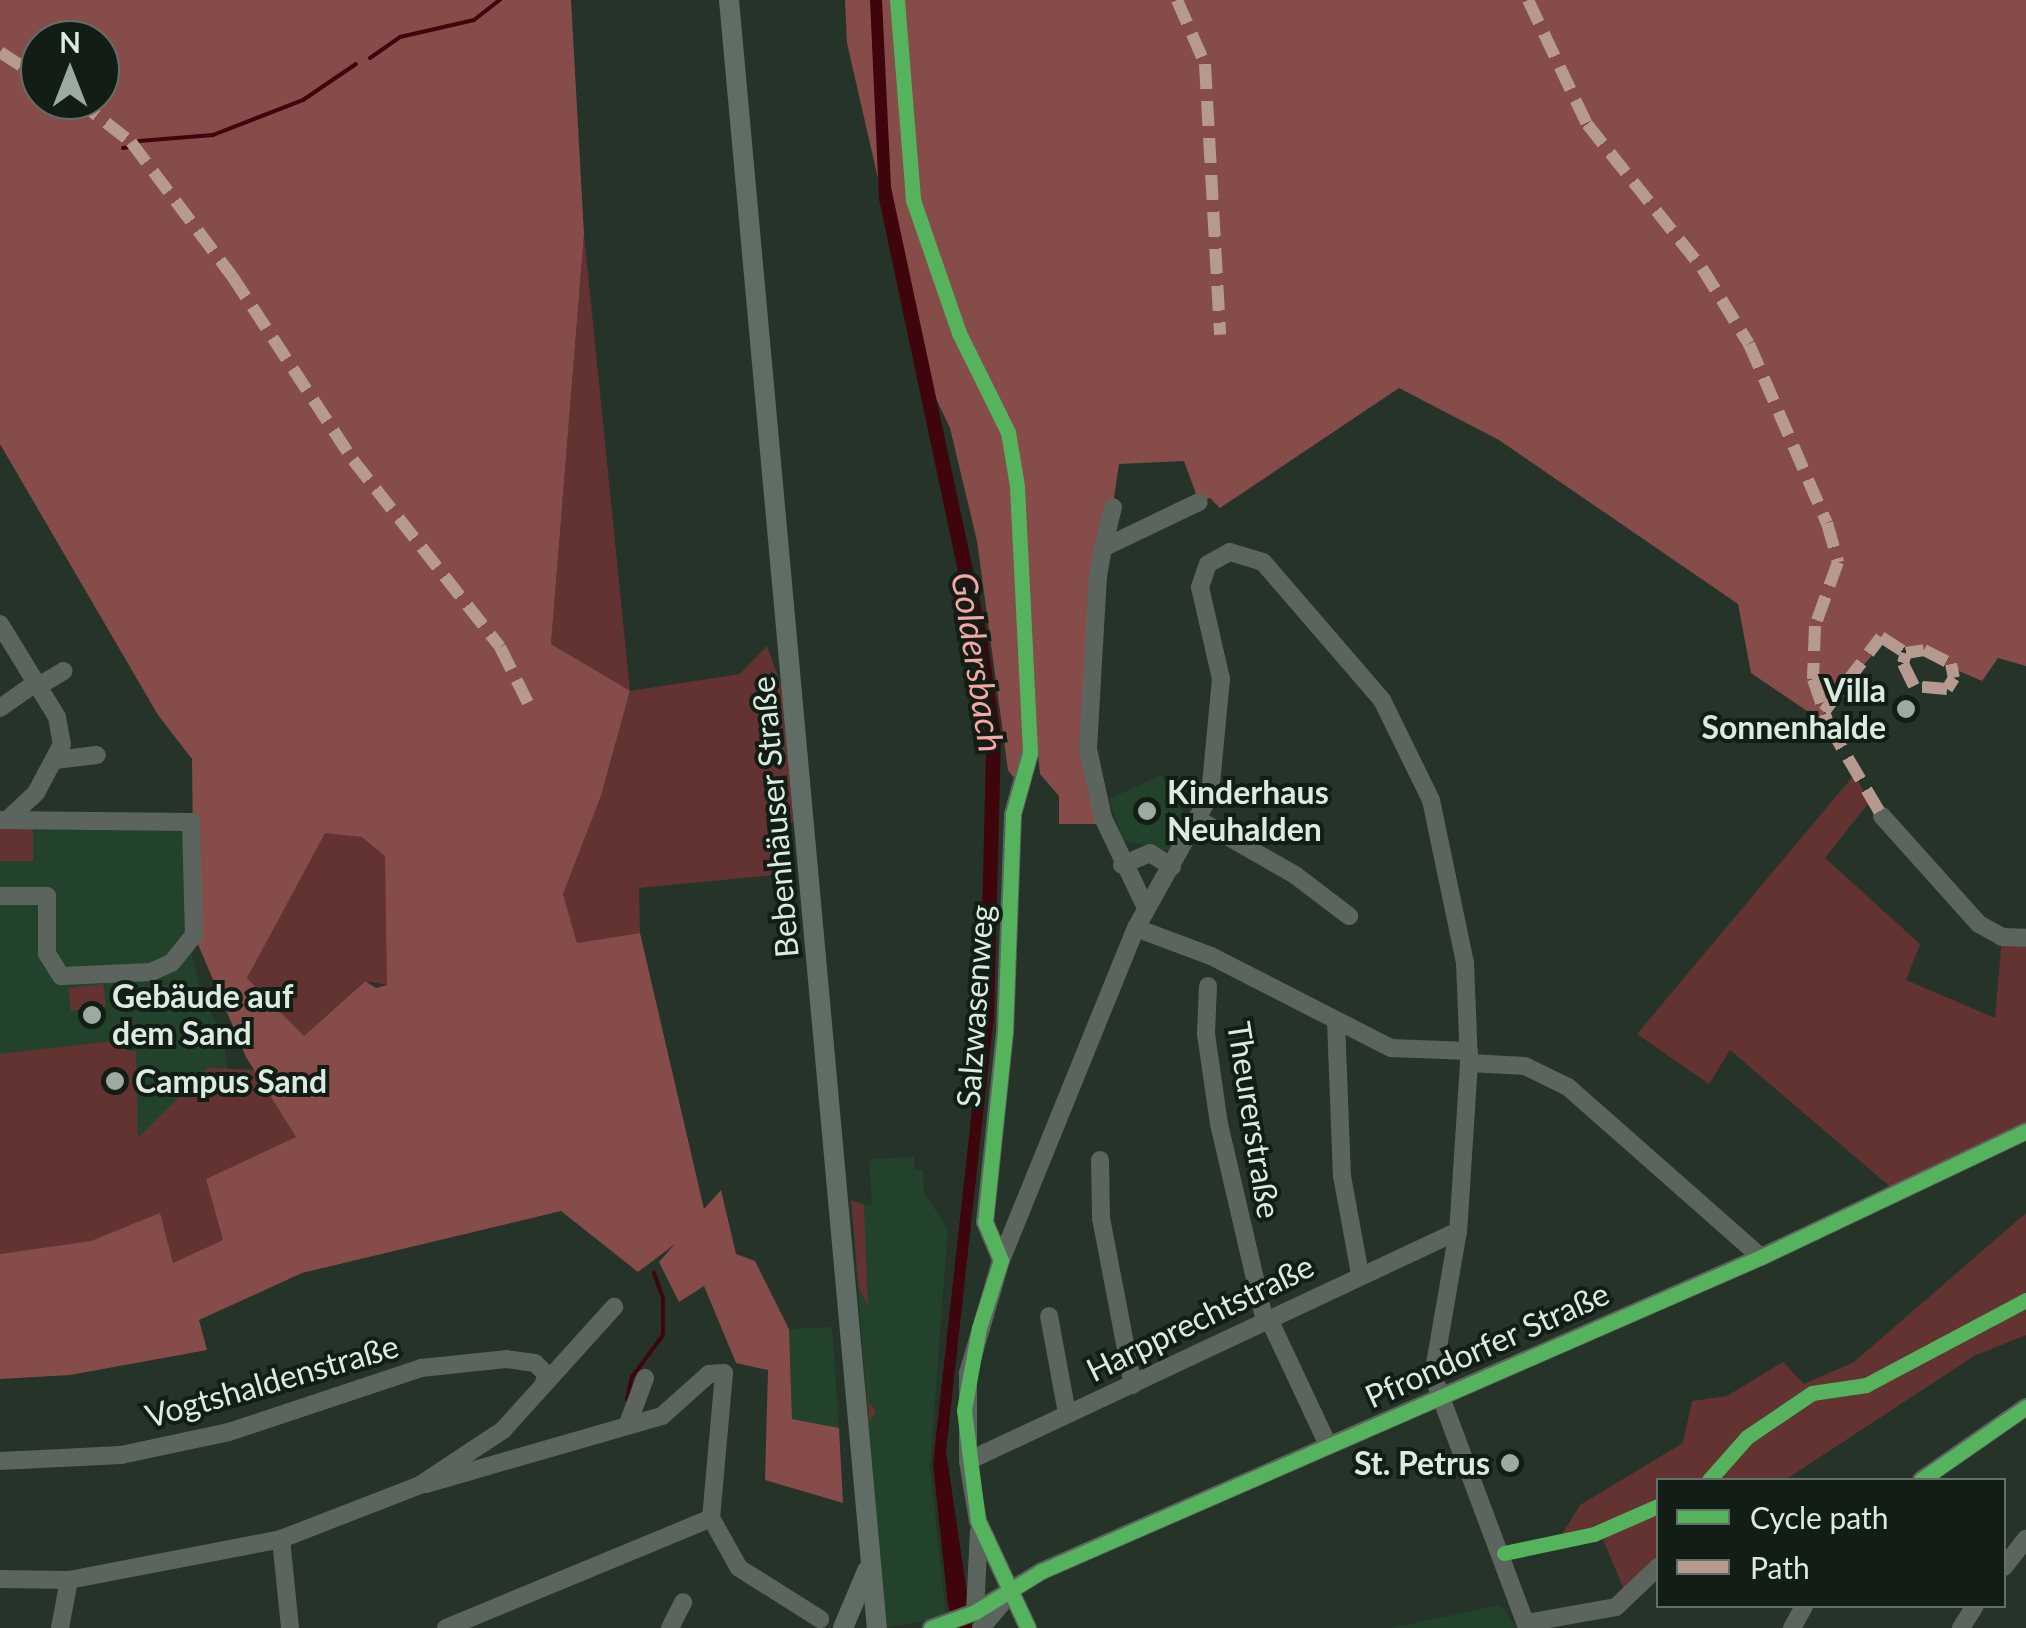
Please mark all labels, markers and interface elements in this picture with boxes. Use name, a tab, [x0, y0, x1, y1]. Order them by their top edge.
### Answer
north arrow	[20, 20, 120, 120]
text: N	[59, 25, 81, 59]
water label: Goldersbach	[944, 569, 1014, 755]
place label: Villa Sonnenhalde	[1701, 672, 1886, 747]
street label: Bebenhäuser Straße	[744, 674, 806, 960]
marker: Villa Sonnenhalde	[1895, 698, 1917, 720]
place label: Kinderhaus Neuhalden	[1167, 774, 1329, 849]
marker: Kinderhaus Neuhalden	[1136, 800, 1158, 822]
street label: Salzwasenweg	[949, 903, 1001, 1109]
place label: Gebäude auf dem Sand	[112, 978, 293, 1053]
marker: Gebäude auf dem Sand	[81, 1004, 103, 1026]
street label: Theurerstraße	[1219, 1019, 1289, 1221]
place label: Campus Sand	[135, 1062, 327, 1100]
marker: Campus Sand	[104, 1070, 126, 1092]
street label: Harpprechtstraße	[1080, 1246, 1320, 1390]
street label: Pfrondorfer Straße	[1359, 1274, 1615, 1416]
street label: Vogtshaldenstraße	[141, 1327, 403, 1435]
place label: St. Petrus	[1354, 1444, 1490, 1482]
marker: St. Petrus	[1499, 1452, 1521, 1474]
legend	[1656, 1478, 2006, 1608]
text: Cycle path	[1750, 1499, 1889, 1535]
text: Path	[1750, 1549, 1810, 1585]

